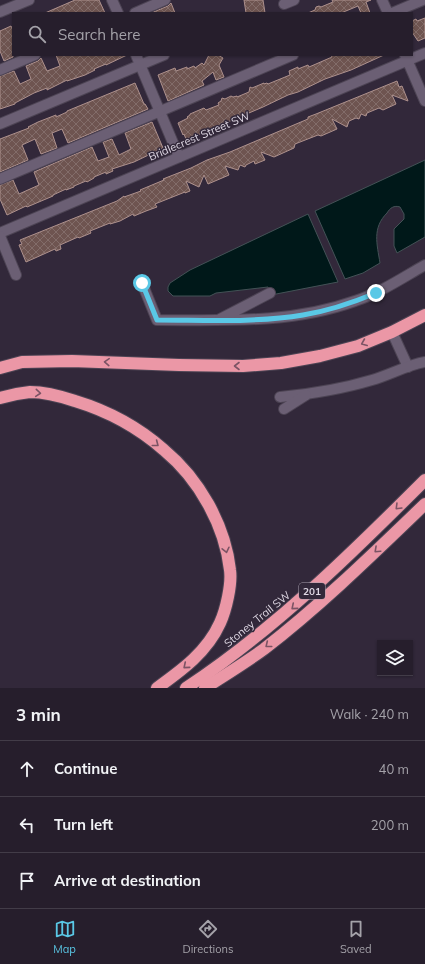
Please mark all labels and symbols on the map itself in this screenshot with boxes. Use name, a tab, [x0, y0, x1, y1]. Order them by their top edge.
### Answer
street label: Bridlecrest Street SW	[146, 108, 252, 164]
route start	[133, 274, 151, 292]
route end	[367, 284, 385, 302]
one-way arrow	[361, 338, 369, 346]
one-way arrow	[104, 357, 110, 366]
one-way arrow	[234, 362, 240, 370]
one-way arrow	[35, 389, 41, 398]
one-way arrow	[152, 439, 159, 446]
one-way arrow	[395, 502, 402, 510]
one-way arrow	[374, 545, 382, 553]
one-way arrow	[222, 547, 230, 553]
road number: 201	[299, 583, 325, 599]
street label: Stoney Trail SW	[221, 588, 293, 650]
one-way arrow	[291, 602, 298, 609]
one-way arrow	[266, 640, 273, 647]
one-way arrow	[183, 662, 191, 669]

